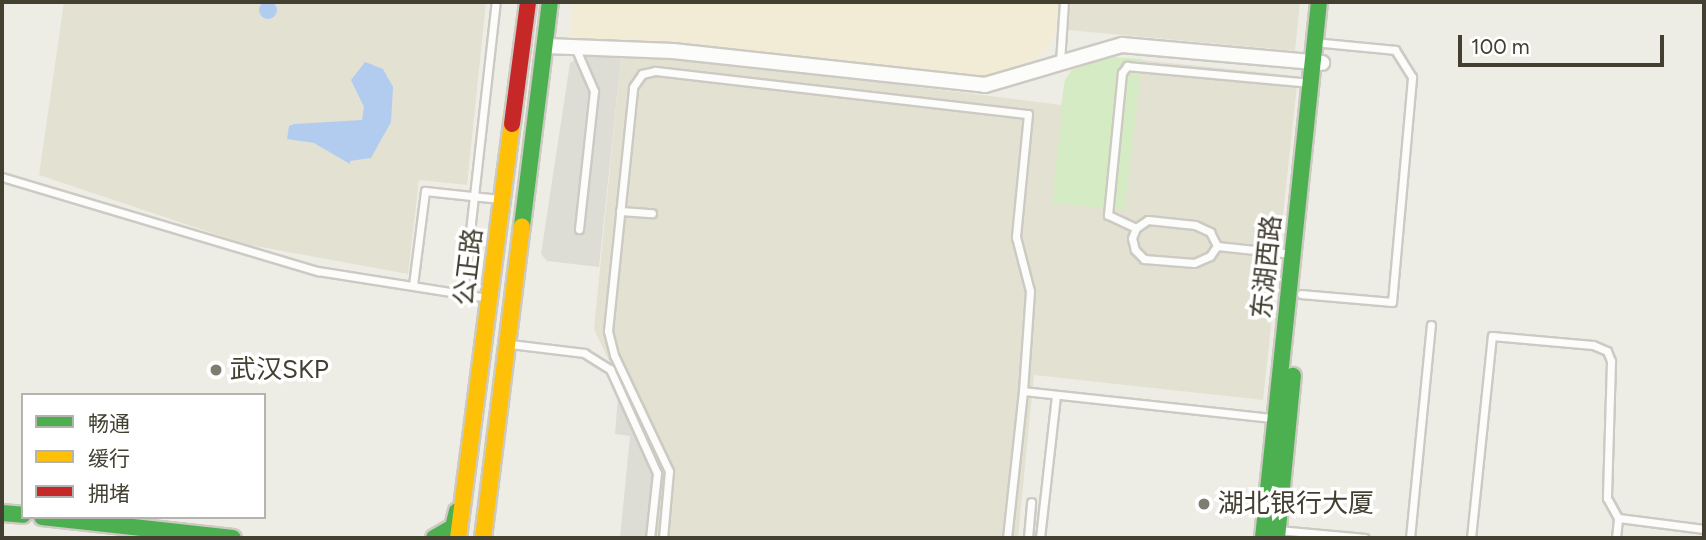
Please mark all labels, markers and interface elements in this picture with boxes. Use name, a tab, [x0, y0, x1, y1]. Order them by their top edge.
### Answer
scale bar	[1461, 21, 1668, 65]
text: 100 m	[1471, 34, 1530, 59]
street label: 东湖西路	[1246, 214, 1288, 320]
street label: 公正路	[449, 226, 489, 308]
place label: 武汉SKP	[230, 354, 329, 386]
marker: 武汉SKP	[208, 362, 224, 378]
legend	[21, 393, 266, 519]
text: 畅通	[88, 411, 130, 436]
text: 缓行	[88, 446, 130, 471]
text: 拥堵	[88, 481, 130, 506]
place label: 湖北银行大厦	[1218, 488, 1374, 520]
marker: 湖北银行大厦	[1196, 496, 1212, 512]

